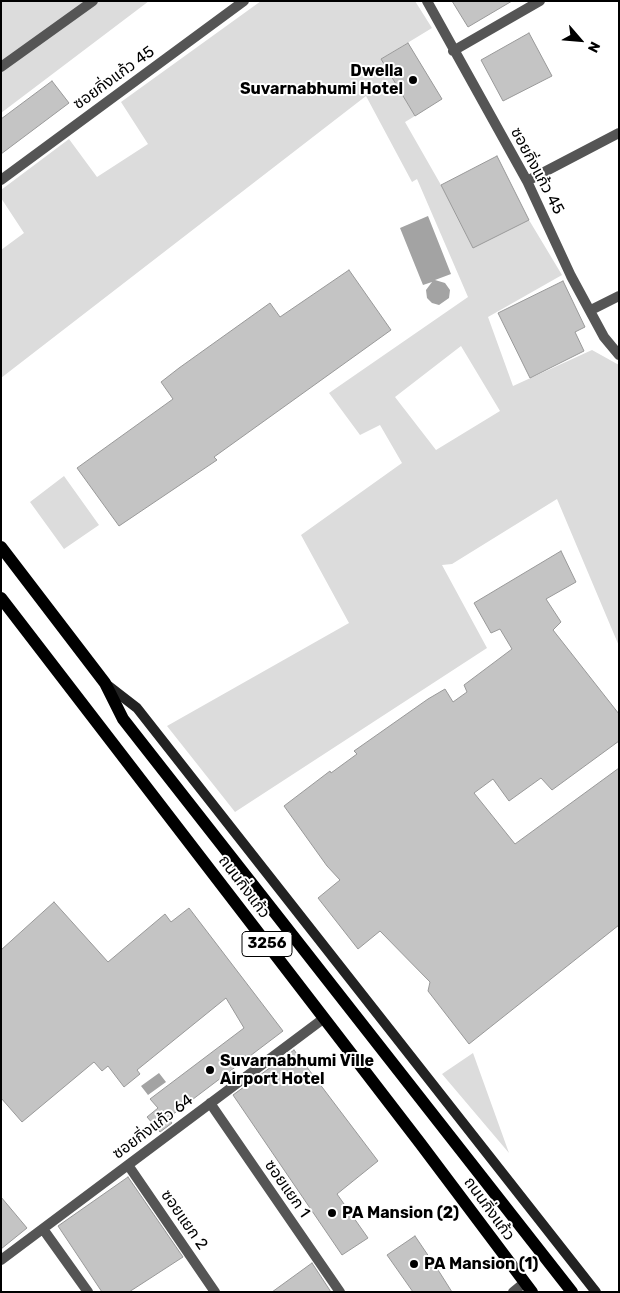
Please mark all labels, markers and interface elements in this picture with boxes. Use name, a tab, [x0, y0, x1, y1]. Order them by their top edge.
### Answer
north arrow	[555, 15, 605, 65]
text: N	[584, 39, 604, 55]
street label: ซอยกิ่งแก้ว 45	[70, 42, 158, 114]
place label: Dwella Suvarnabhumi Hotel	[240, 61, 403, 99]
marker: Dwella Suvarnabhumi Hotel	[407, 74, 419, 86]
street label: ซอยกิ่งแก้ว 45	[506, 124, 568, 218]
street label: ถนนกิ่งแก้ว	[214, 852, 274, 922]
road number: 3256	[242, 932, 292, 956]
place label: Suvarnabhumi Ville Airport Hotel	[220, 1051, 374, 1089]
marker: Suvarnabhumi Ville Airport Hotel	[204, 1064, 216, 1076]
street label: ซอยกิ่งแก้ว 64	[109, 1090, 197, 1164]
street label: ซอยแยก 1	[260, 1156, 314, 1222]
street label: ถนนกิ่งแก้ว	[459, 1173, 519, 1245]
street label: ซอยแยก 2	[156, 1186, 212, 1254]
place label: PA Mansion (2)	[342, 1203, 459, 1223]
marker: PA Mansion (2)	[326, 1207, 338, 1219]
place label: PA Mansion (1)	[424, 1254, 538, 1274]
marker: PA Mansion (1)	[408, 1258, 420, 1270]

